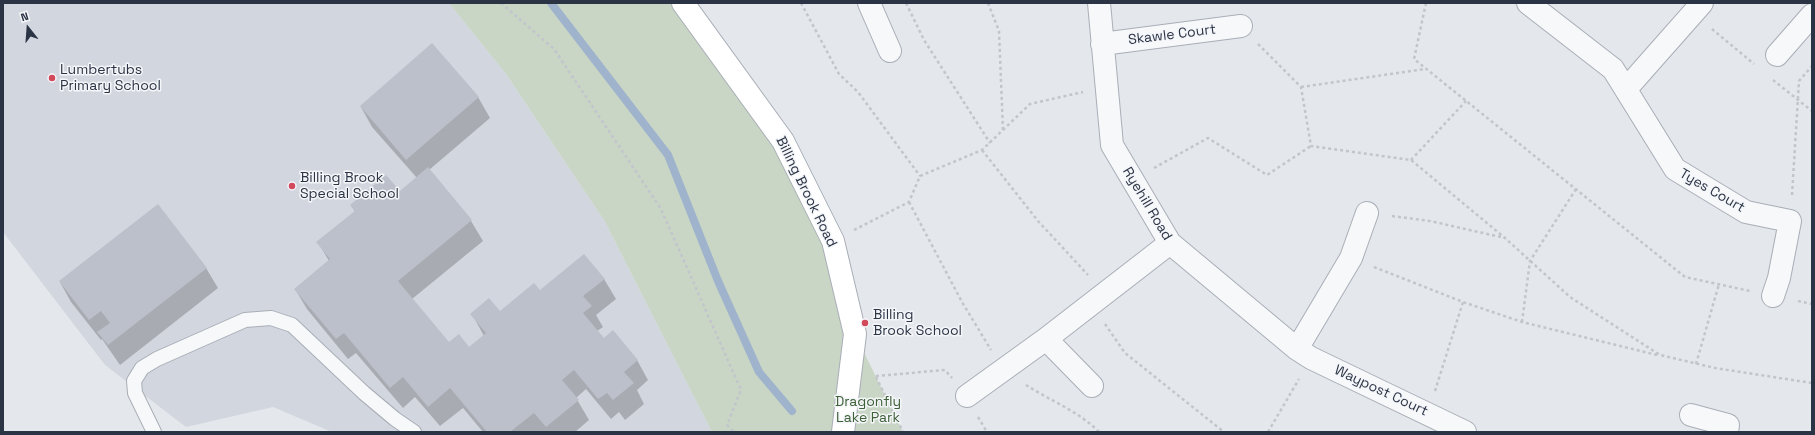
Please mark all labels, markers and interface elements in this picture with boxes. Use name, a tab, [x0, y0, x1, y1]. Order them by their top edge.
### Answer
north arrow	[8, 8, 48, 48]
text: N	[19, 9, 30, 24]
street label: Skawle Court	[1127, 21, 1217, 49]
place label: Lumbertubs Primary School	[60, 62, 161, 94]
marker: Lumbertubs Primary School	[47, 73, 57, 83]
street label: Billing Brook Road	[772, 134, 840, 250]
street label: Ryehill Road	[1119, 164, 1175, 244]
street label: Tyes Court	[1676, 165, 1748, 217]
place label: Billing Brook Special School	[300, 170, 399, 202]
marker: Billing Brook Special School	[287, 181, 297, 191]
place label: Billing Brook School	[873, 307, 962, 340]
marker: Billing Brook School	[860, 318, 870, 328]
street label: Waypost Court	[1332, 362, 1430, 420]
park label: Dragonfly Lake Park	[835, 394, 901, 426]

